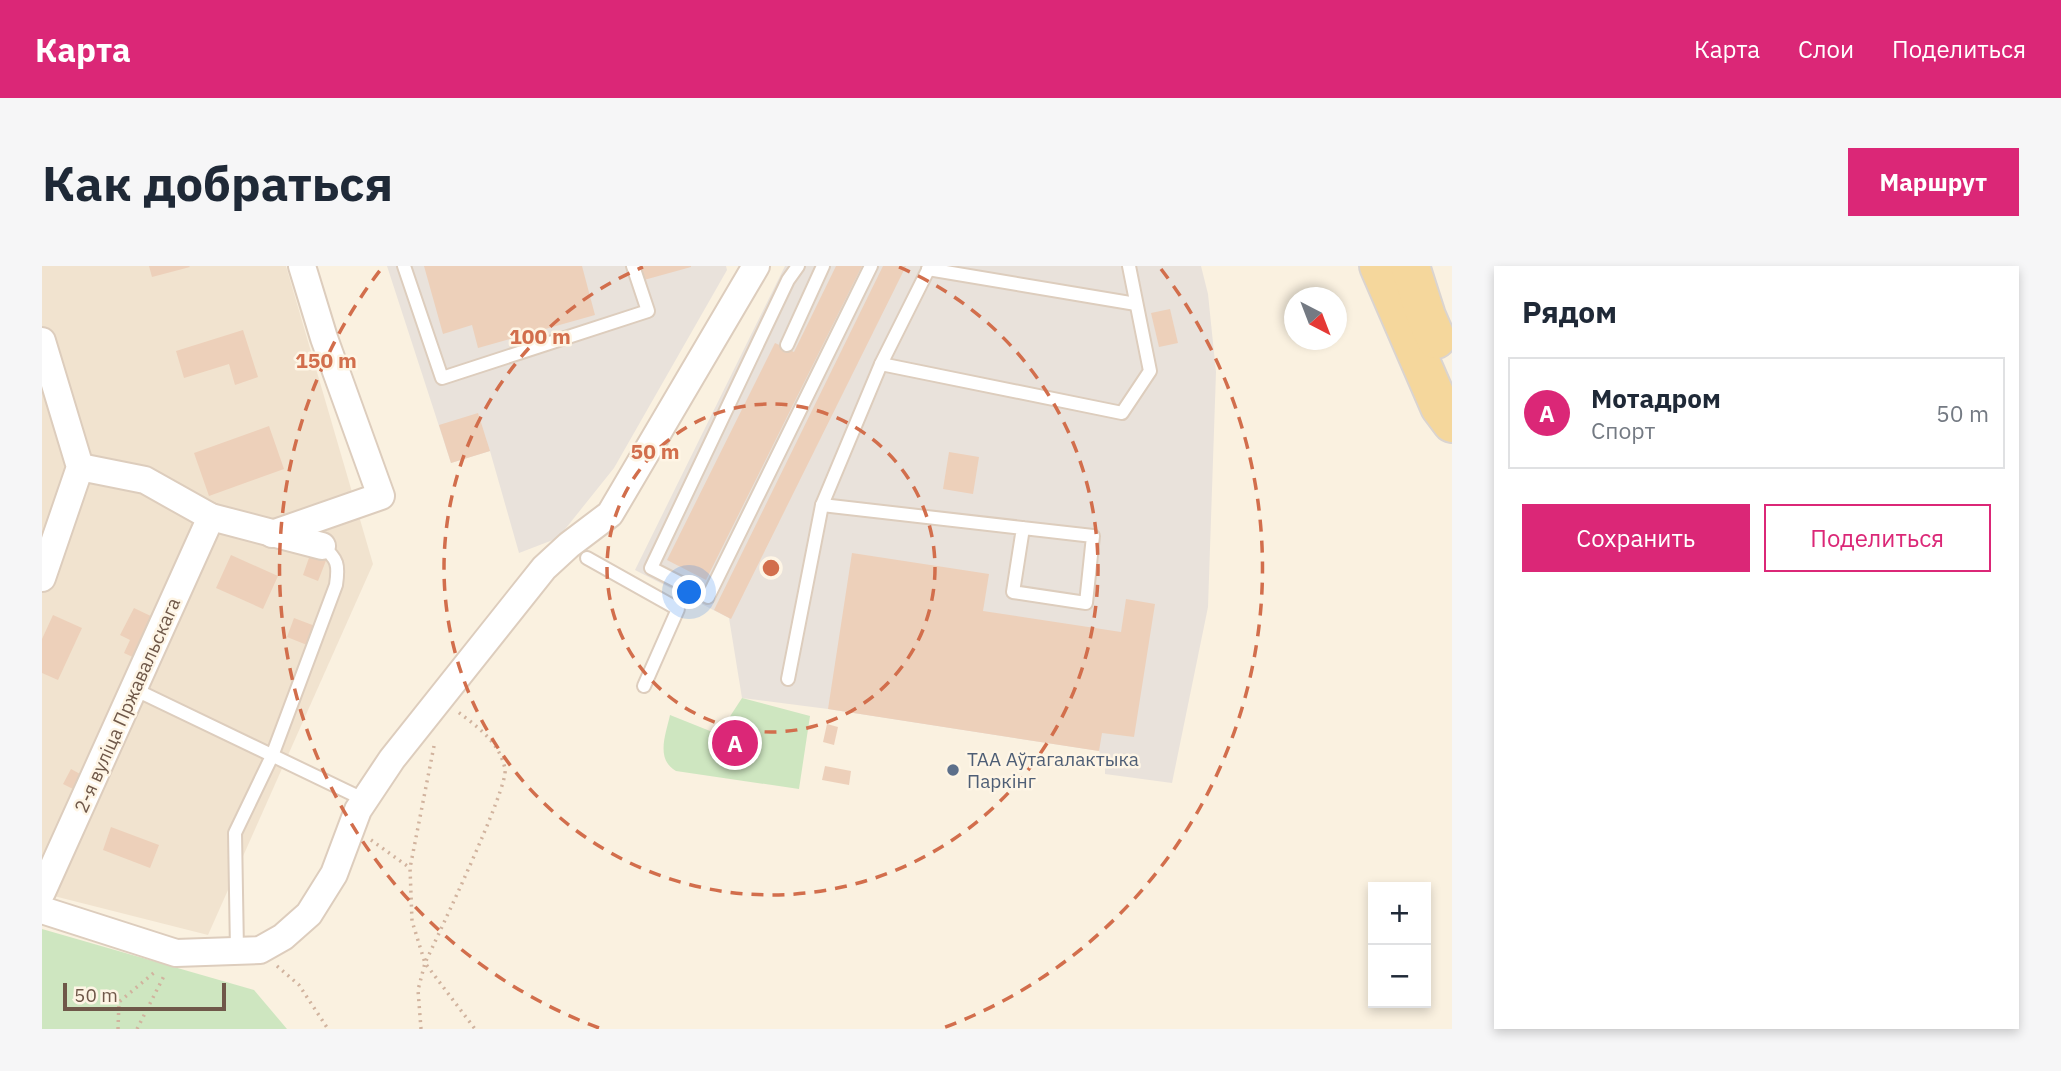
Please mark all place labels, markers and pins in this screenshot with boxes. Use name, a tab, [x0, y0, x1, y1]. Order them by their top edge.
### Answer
centre of rings	[759, 556, 783, 580]
pin: A	[712, 717, 758, 769]
place label: ТАА Аўтагалактыка Паркінг	[967, 747, 1139, 793]
marker: ТАА Аўтагалактыка Паркінг	[945, 762, 961, 778]

